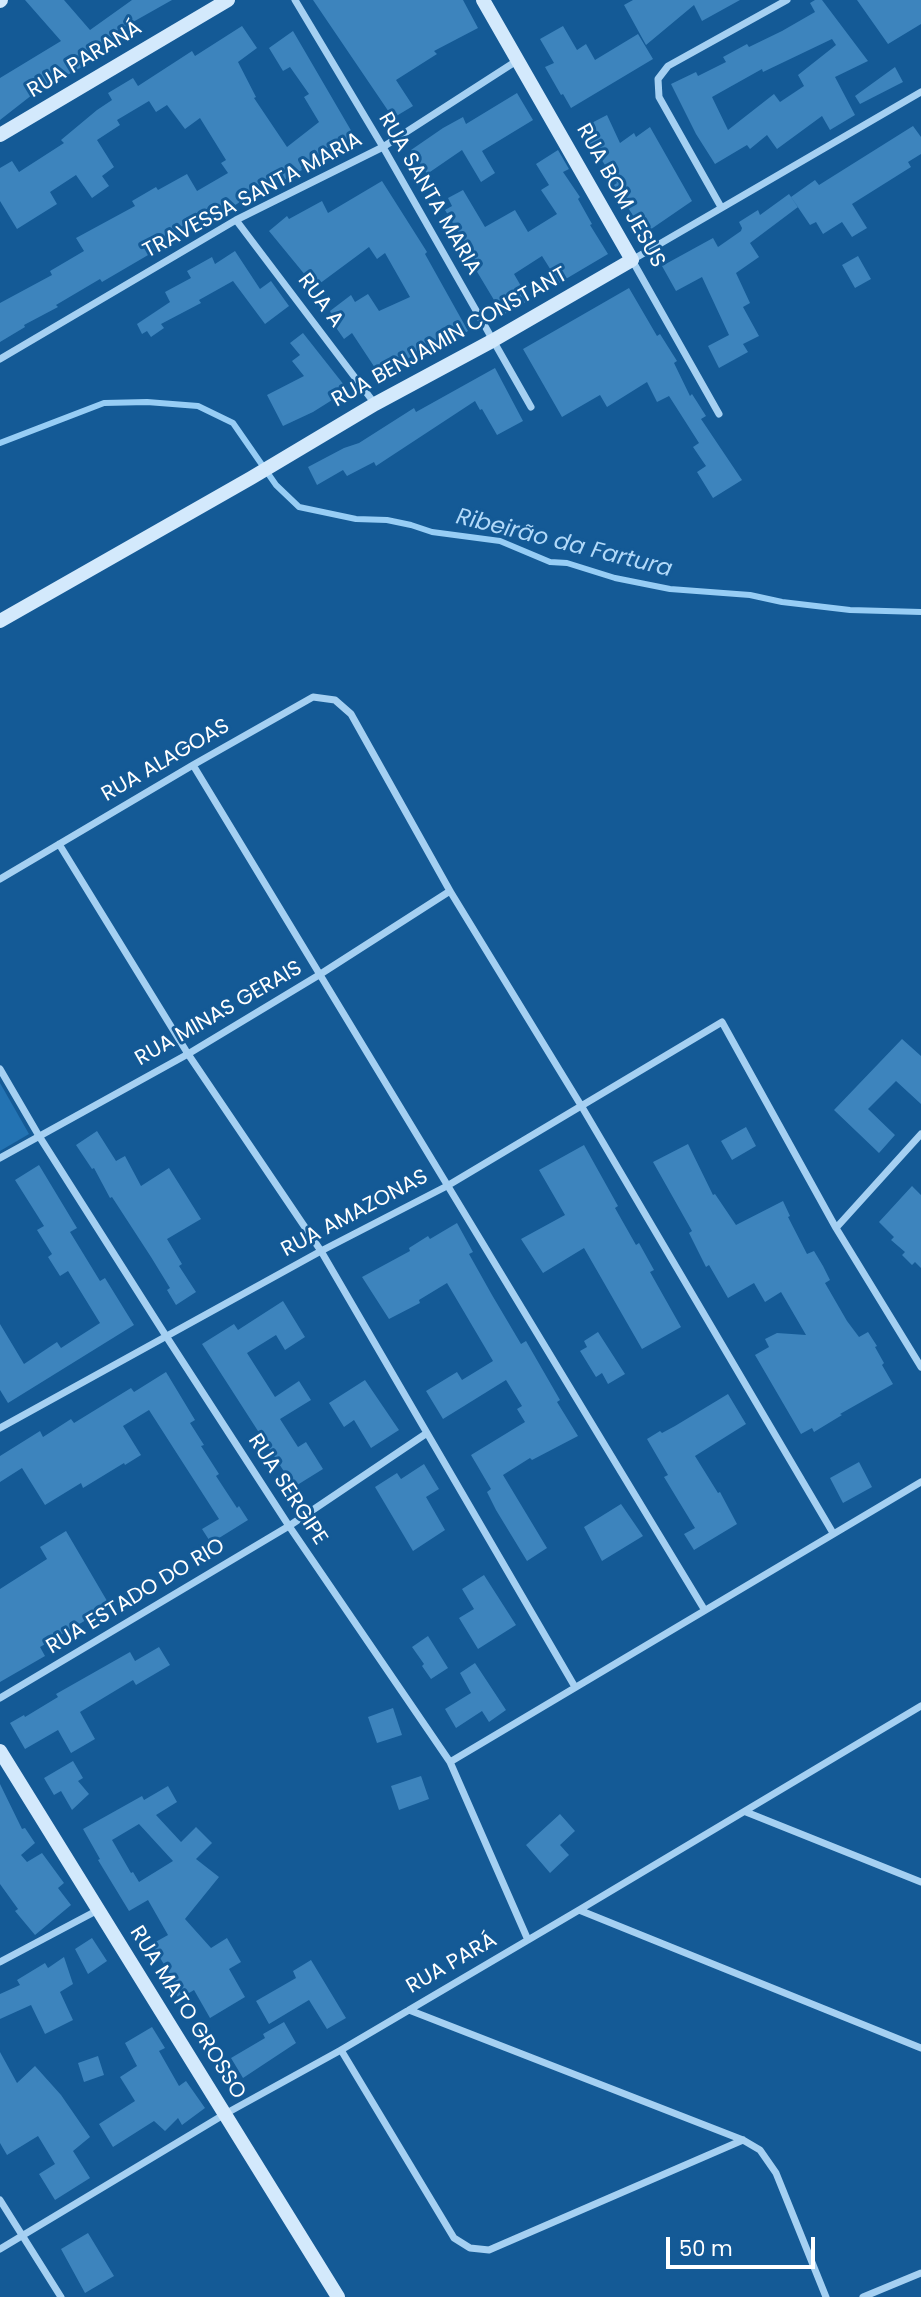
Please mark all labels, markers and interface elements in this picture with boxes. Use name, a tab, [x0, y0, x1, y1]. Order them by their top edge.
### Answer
street label: RUA PARANÁ	[23, 16, 147, 104]
street label: RUA SANTA MARIA	[372, 108, 486, 280]
street label: RUA BOM JESUS	[570, 120, 670, 272]
street label: TRAVESSA SANTA MARIA	[139, 128, 367, 264]
street label: RUA BENJAMIN CONSTANT	[328, 263, 572, 413]
street label: RUA A	[292, 269, 348, 333]
water label: Ribeirão da Fartura	[453, 504, 675, 584]
street label: RUA ALAGOAS	[98, 714, 234, 808]
street label: RUA MINAS GERAIS	[131, 956, 307, 1072]
street label: RUA AMAZONAS	[277, 1165, 433, 1263]
street label: RUA SERGIPE	[242, 1430, 332, 1550]
street label: RUA ESTADO DO RIO	[42, 1534, 230, 1660]
street label: RUA MATO GROSSO	[124, 1922, 250, 2104]
street label: RUA PARÁ	[402, 1928, 502, 2000]
scale bar	[669, 2224, 818, 2268]
text: 50 m	[679, 2234, 733, 2263]

